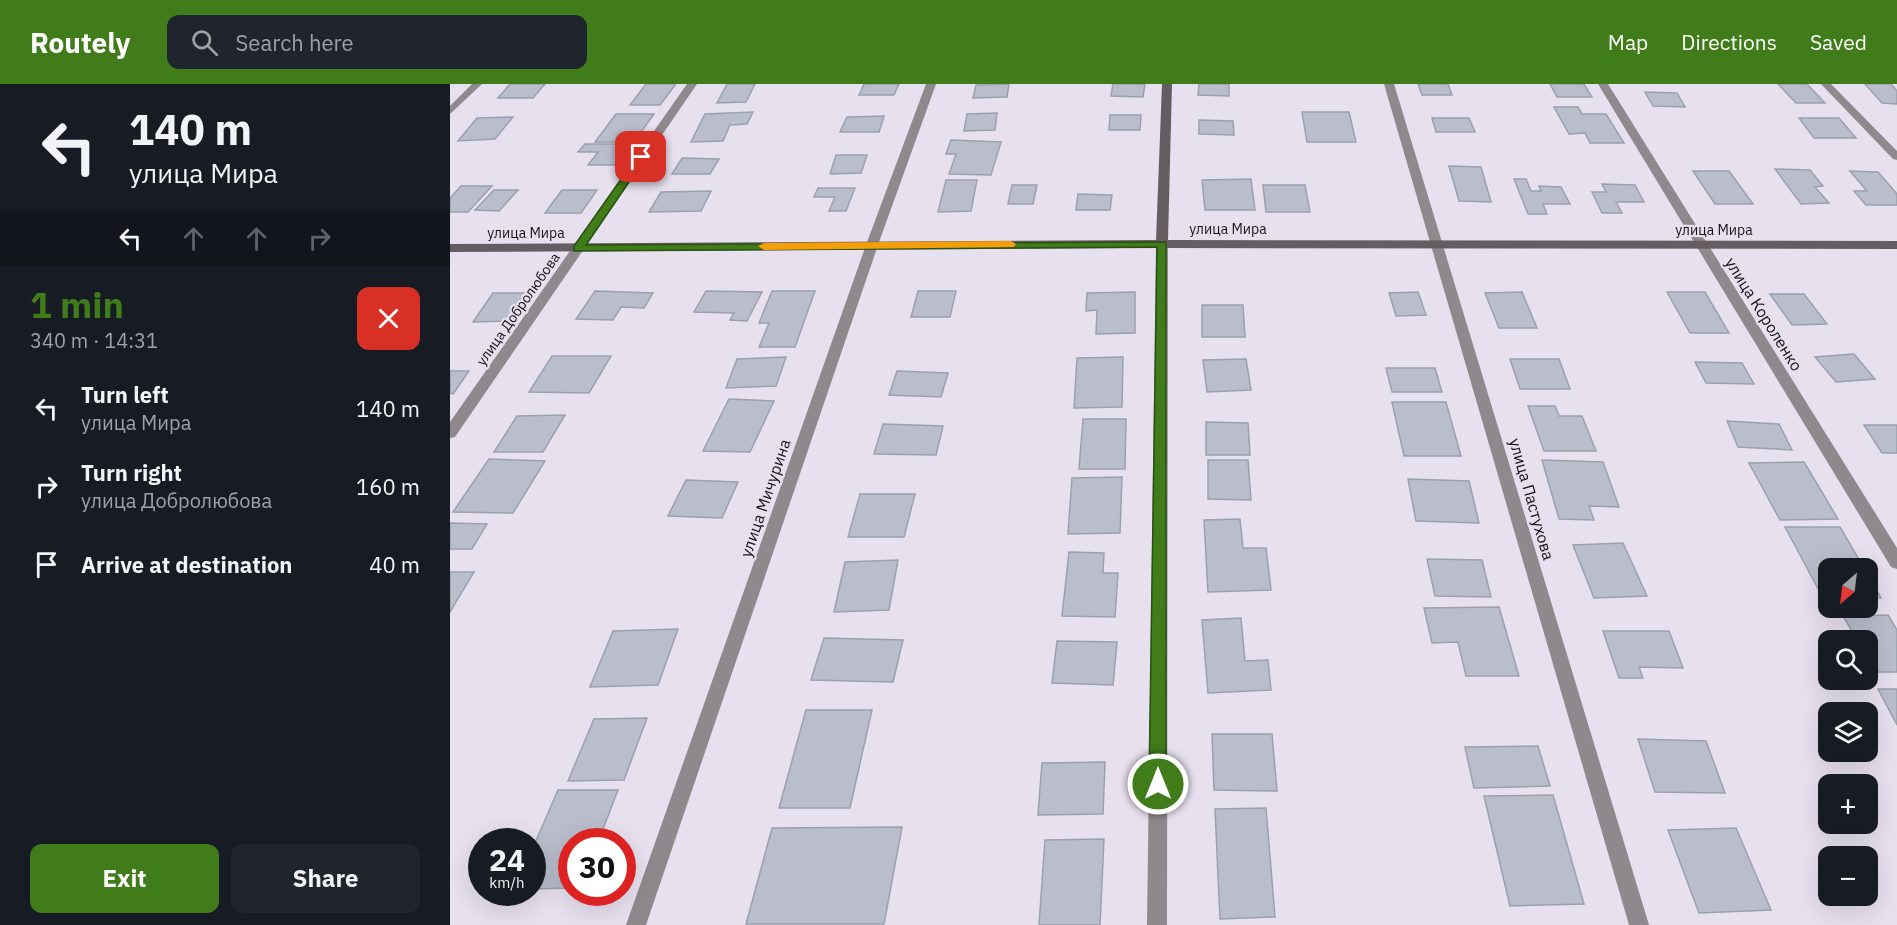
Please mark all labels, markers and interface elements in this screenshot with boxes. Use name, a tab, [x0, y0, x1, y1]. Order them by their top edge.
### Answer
search box	[167, 15, 587, 69]
text: Routely	[30, 24, 131, 61]
icon: search	[188, 26, 221, 59]
text: Search here	[236, 28, 354, 57]
text: Map	[1608, 28, 1648, 56]
text: Directions	[1681, 28, 1777, 56]
text: Saved	[1810, 28, 1867, 56]
text: 140 m	[129, 102, 252, 157]
icon: left	[30, 108, 108, 186]
pin	[615, 131, 666, 182]
icon: arrive	[624, 140, 657, 173]
text: улица Мира	[129, 155, 278, 190]
street label: улица Мира	[1189, 220, 1267, 238]
street label: улица Мира	[1675, 221, 1753, 239]
icon: left	[114, 222, 147, 255]
icon: ahead	[177, 222, 210, 255]
icon: ahead	[240, 222, 273, 255]
icon: right	[303, 222, 336, 255]
street label: улица Мира	[487, 224, 565, 242]
street label: улица Добролюбова	[472, 249, 564, 369]
street label: улица Короленко	[1721, 254, 1807, 375]
text: 1 min	[30, 281, 124, 328]
button: close	[357, 287, 420, 350]
text: 340 m · 14:31	[30, 327, 158, 354]
text: Turn left	[81, 380, 169, 409]
icon: left	[30, 392, 63, 425]
text: 140 m	[356, 394, 420, 423]
text: улица Мира	[81, 409, 191, 436]
street label: улица Мичурина	[735, 436, 795, 560]
street label: улица Пастухова	[1505, 436, 1559, 563]
text: Turn right	[81, 458, 182, 487]
icon: right	[30, 470, 63, 503]
text: 160 m	[356, 472, 420, 501]
text: улица Добролюбова	[81, 487, 272, 514]
icon: arrive	[30, 548, 63, 581]
text: Arrive at destination	[81, 550, 292, 579]
text: 40 m	[369, 550, 420, 579]
north arrow	[1818, 558, 1878, 618]
map controls	[1818, 558, 1878, 906]
button: search	[1818, 630, 1878, 690]
button: layers	[1818, 702, 1878, 762]
position arrow	[1126, 752, 1190, 816]
button: +	[1818, 774, 1878, 834]
speed limit sign: 30	[558, 828, 636, 906]
text: 24	[489, 840, 525, 879]
button: Exit	[30, 844, 219, 913]
button: Share	[231, 844, 420, 913]
button: −	[1818, 846, 1878, 906]
text: km/h	[489, 873, 525, 892]

